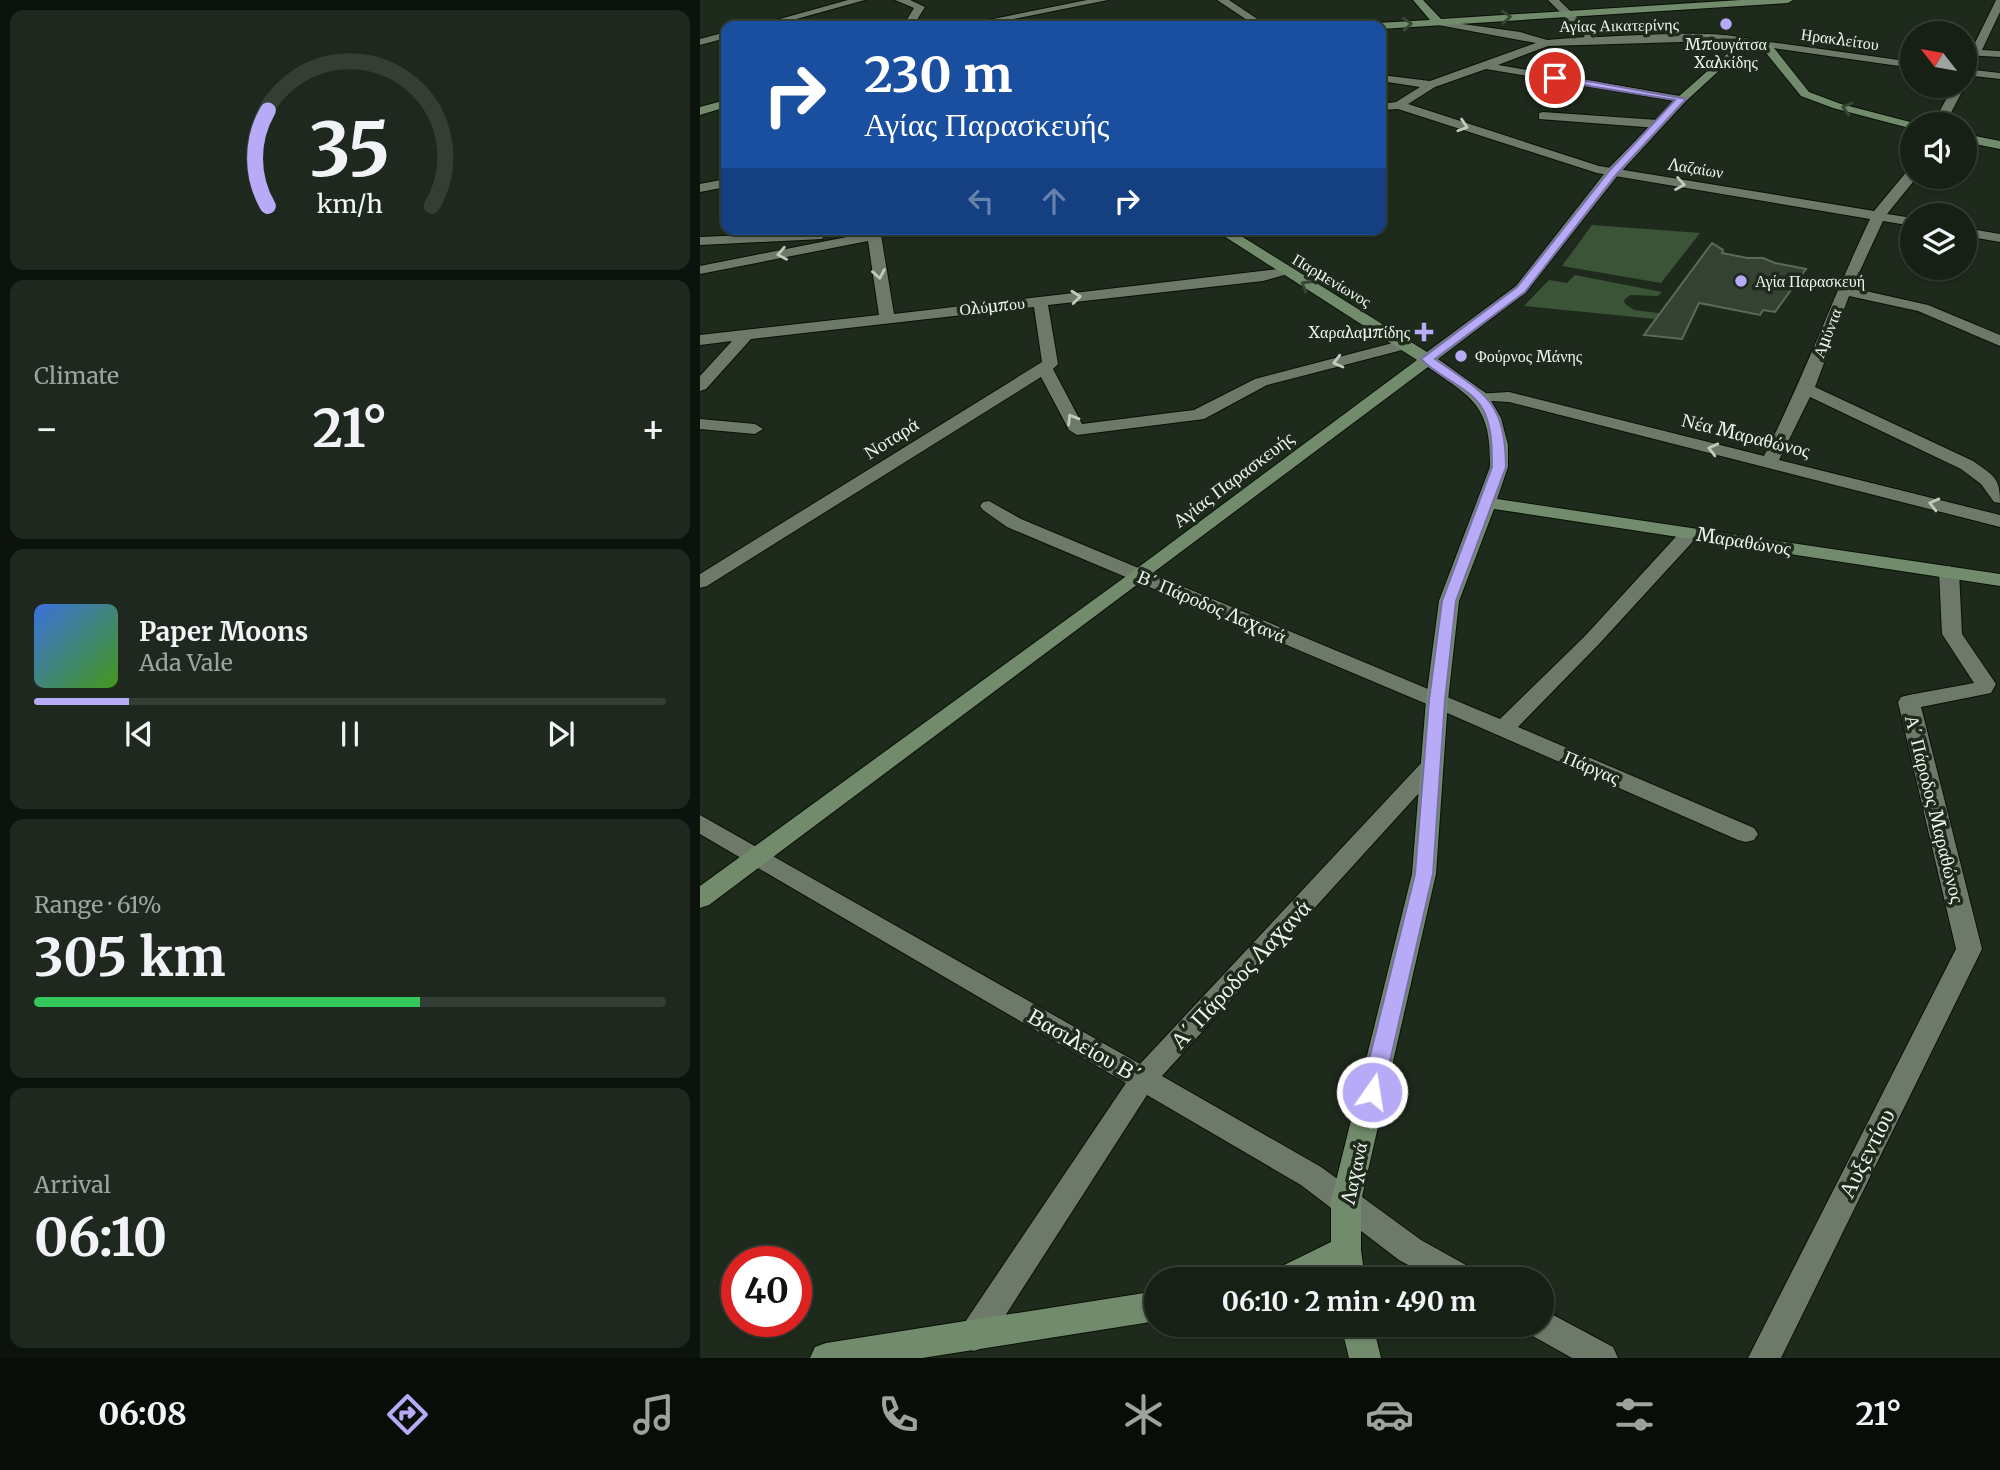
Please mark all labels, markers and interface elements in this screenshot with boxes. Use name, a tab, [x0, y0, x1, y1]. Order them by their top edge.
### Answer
one-way arrow	[1501, 10, 1512, 25]
street label: Αγίας Αικατερίνης	[1559, 14, 1680, 36]
marker: Μπουγάτσα Χαλκίδης	[1718, 16, 1734, 32]
one-way arrow	[1402, 17, 1413, 32]
north arrow	[1900, 21, 1978, 98]
map controls	[1900, 21, 1977, 280]
street label: Ηρακλείτου	[1800, 24, 1880, 54]
place label: Μπουγάτσα Χαλκίδης	[1685, 34, 1768, 72]
text: 230 m	[864, 44, 1012, 105]
pin	[1525, 48, 1585, 108]
icon: right	[749, 49, 840, 140]
icon: arrive	[1536, 59, 1574, 97]
one-way arrow	[1841, 102, 1853, 116]
text: 35	[310, 104, 390, 196]
text: Αγίας Παρασκευής	[864, 105, 1109, 145]
button: sound	[1900, 112, 1977, 189]
one-way arrow	[1457, 118, 1469, 132]
street label: Λαζαίων	[1666, 154, 1725, 182]
one-way arrow	[1674, 176, 1686, 191]
icon: left	[962, 182, 1000, 220]
icon: ahead	[1035, 182, 1073, 220]
icon: right	[1108, 182, 1146, 220]
text: km/h	[317, 188, 383, 220]
button: layers	[1900, 203, 1977, 280]
one-way arrow	[776, 246, 788, 261]
street label: Παρμενίωνος	[1289, 249, 1376, 312]
one-way arrow	[871, 268, 886, 280]
place label: Αγία Παρασκευή	[1755, 271, 1865, 291]
marker: Αγία Παρασκευή	[1733, 273, 1749, 289]
one-way arrow	[1301, 281, 1314, 294]
one-way arrow	[1071, 290, 1082, 305]
street label: Ολύμπου	[958, 293, 1026, 319]
street label: Αμύντα	[1808, 305, 1846, 361]
place label: Χαραλαμπίδης	[1309, 322, 1411, 342]
marker: Χαραλαμπίδης	[1416, 324, 1432, 340]
place label: Φούρνος Μάνης	[1475, 346, 1583, 366]
marker: Φούρνος Μάνης	[1453, 348, 1469, 364]
one-way arrow	[1333, 354, 1345, 368]
text: Climate	[34, 361, 119, 390]
text: 21°	[312, 396, 388, 461]
text: −	[34, 405, 59, 452]
text: +	[641, 405, 666, 452]
street label: Νέα Μαραθώνος	[1679, 407, 1813, 463]
street label: Νοταρά	[859, 412, 923, 464]
one-way arrow	[1067, 414, 1080, 427]
street label: Αγίας Παρασκευής	[1168, 425, 1299, 532]
one-way arrow	[1707, 443, 1719, 457]
one-way arrow	[1928, 498, 1940, 512]
street label: Μαραθώνος	[1695, 522, 1793, 560]
street label: Β΄ Πάροδος Λαχανά	[1134, 564, 1290, 648]
text: Paper Moons	[139, 615, 308, 648]
text: Ada Vale	[139, 648, 233, 677]
street label: Α΄ Πάροδος Μαραθώνος	[1900, 712, 1970, 906]
icon: previous	[120, 715, 158, 753]
icon: pause	[331, 715, 369, 753]
icon: next	[542, 715, 580, 753]
street label: Πάργας	[1560, 744, 1624, 790]
text: Range · 61%	[34, 890, 162, 919]
street label: Α΄ Πάροδος Λαχανά	[1163, 893, 1317, 1055]
text: 305 km	[34, 925, 226, 990]
street label: Βασιλείου Β΄	[1023, 1001, 1147, 1089]
position arrow	[1335, 1055, 1409, 1129]
street label: Αυξεντίου	[1831, 1103, 1901, 1203]
street label: Λαχανά	[1336, 1140, 1372, 1207]
text: Arrival	[34, 1170, 111, 1199]
text: 06:10	[34, 1205, 167, 1270]
speed limit sign: 40	[721, 1246, 812, 1337]
text: 06:10 · 2 min · 490 m	[1222, 1285, 1476, 1318]
icon: directions	[383, 1390, 432, 1439]
icon: music	[629, 1390, 678, 1439]
icon: phone	[874, 1390, 923, 1439]
icon: climate	[1119, 1390, 1168, 1439]
icon: car	[1365, 1390, 1414, 1439]
icon: filters	[1610, 1390, 1659, 1439]
text: 06:08	[98, 1394, 187, 1434]
text: 21°	[1856, 1394, 1902, 1434]

